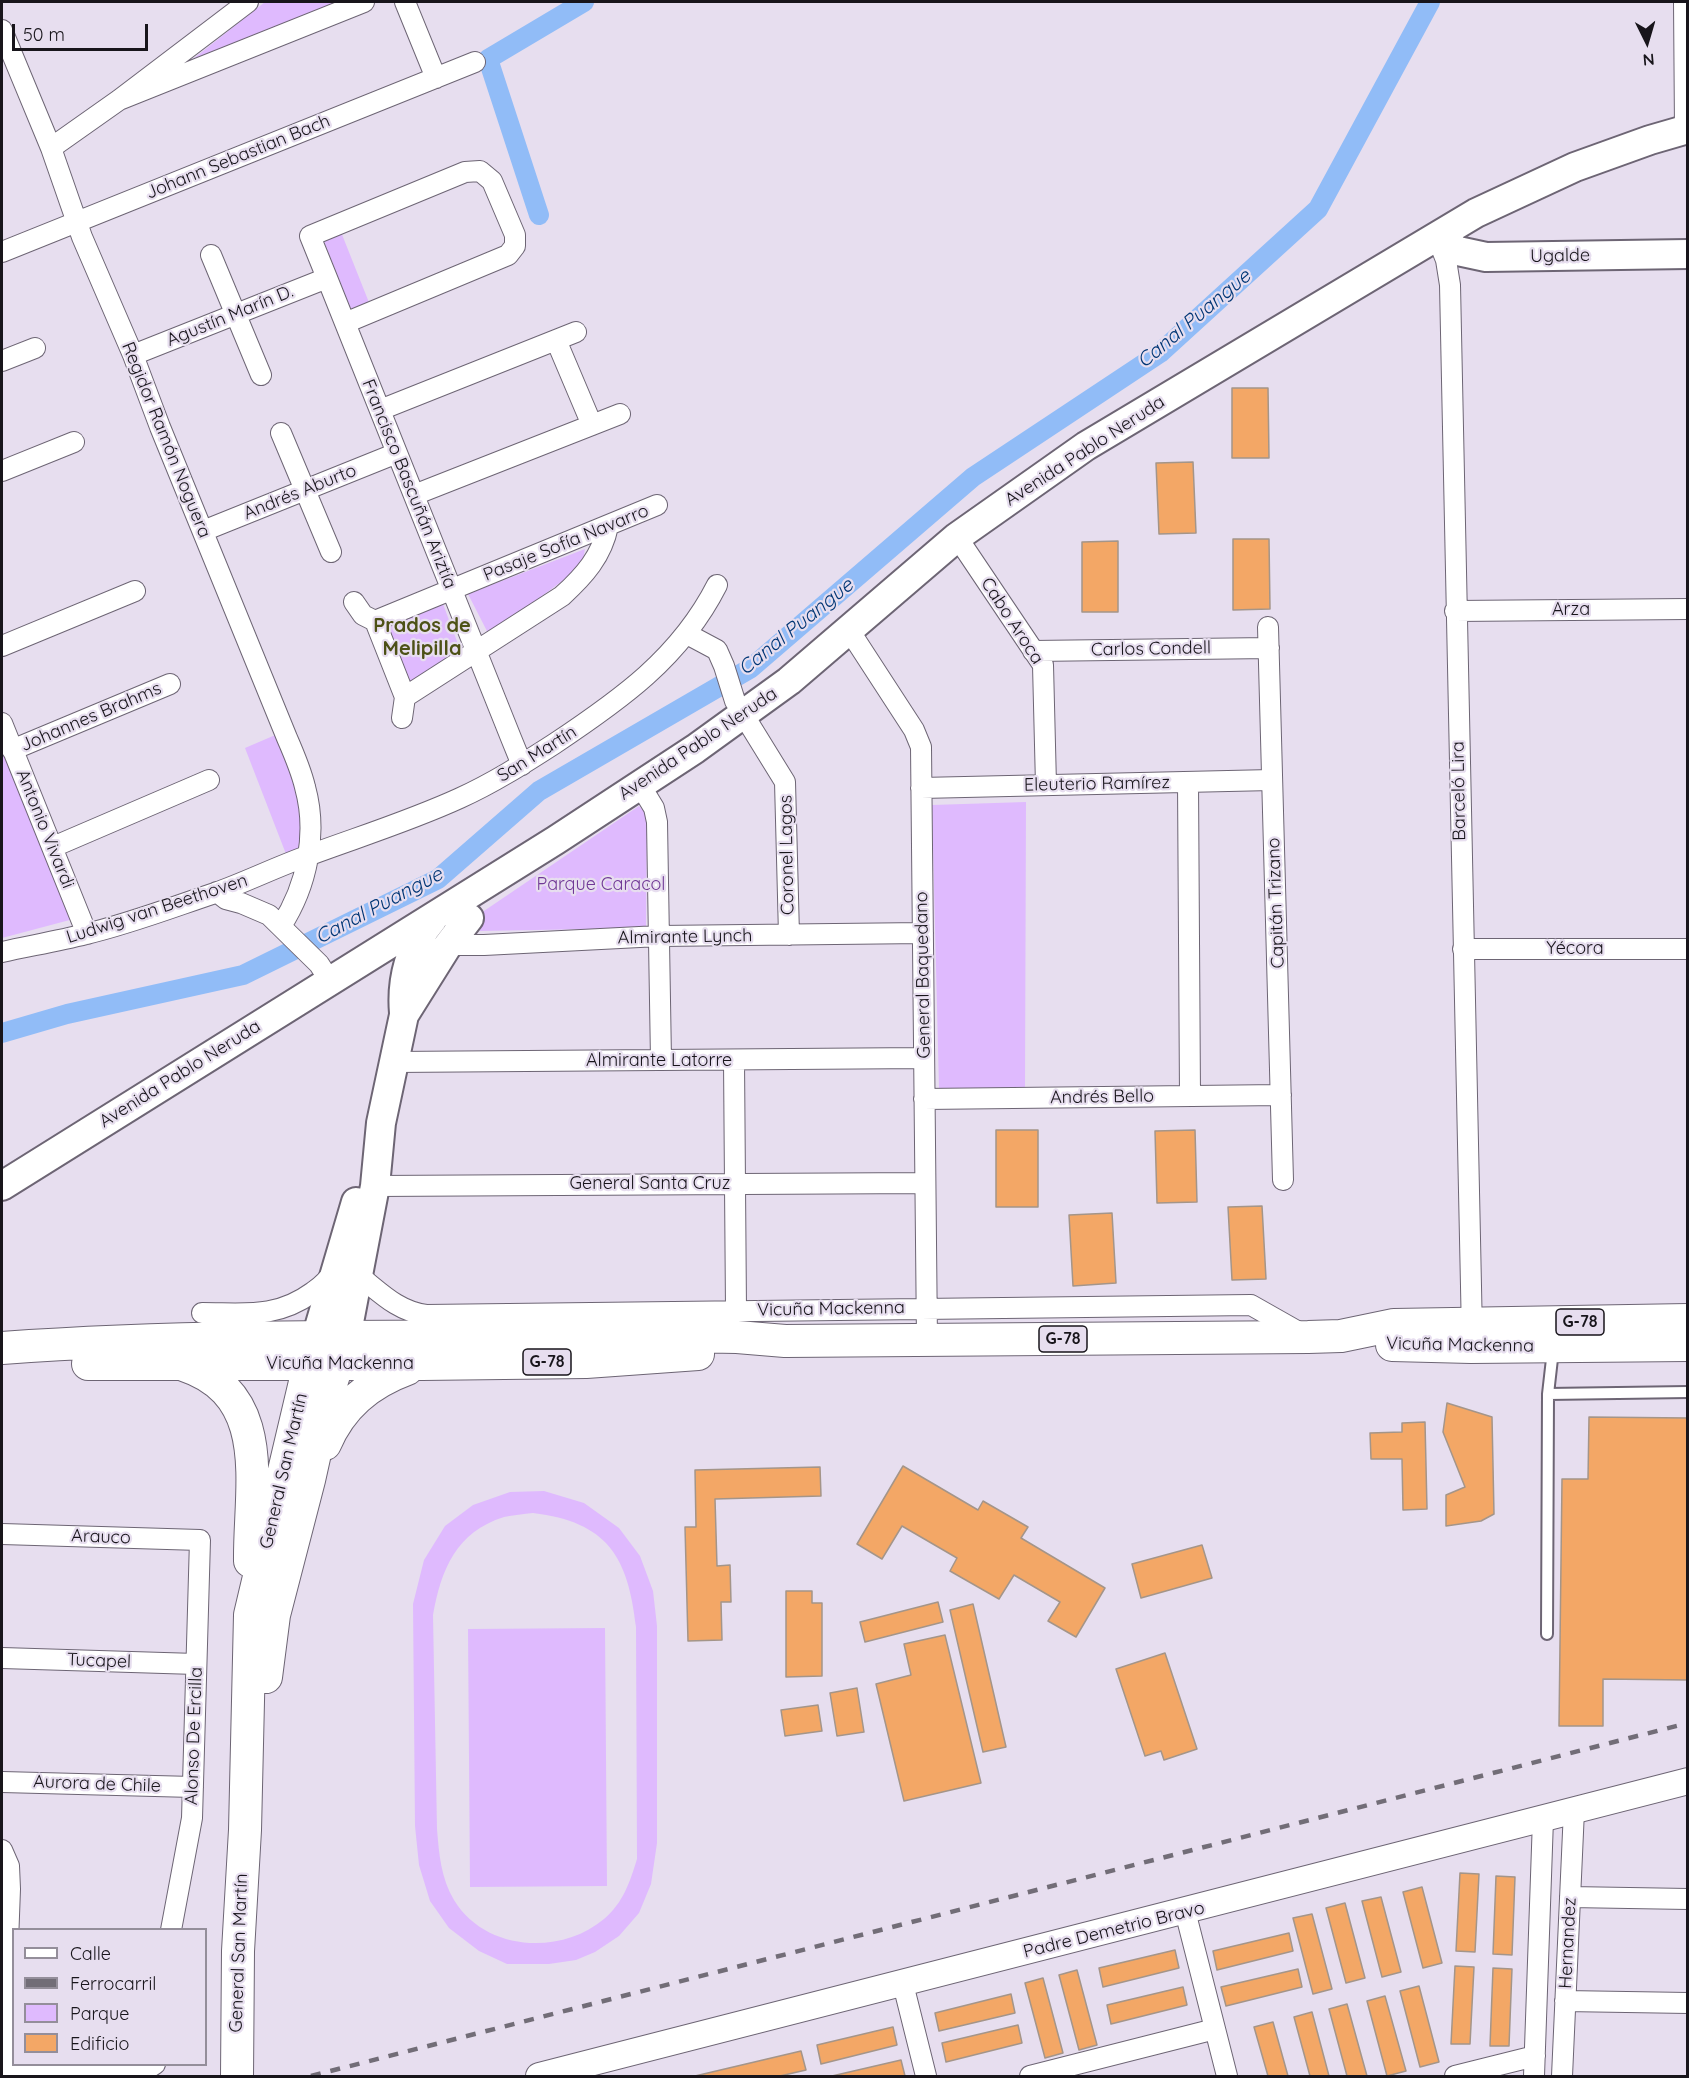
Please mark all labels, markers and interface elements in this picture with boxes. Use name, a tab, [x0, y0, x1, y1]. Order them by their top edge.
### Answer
scale bar	[15, 12, 152, 50]
north arrow	[1617, 12, 1677, 72]
text: 50 m	[23, 23, 65, 46]
text: N	[1642, 49, 1655, 70]
street label: Johann Sebastian Bach	[143, 110, 333, 204]
street label: Ugalde	[1530, 245, 1590, 267]
water label: Canal Puangue	[1132, 265, 1256, 373]
street label: Agustín Marín D.	[163, 281, 297, 351]
street label: Regidor Ramón Noguera	[117, 339, 215, 541]
street label: Francisco Bascuñán Ariztía	[357, 376, 461, 592]
street label: Avenida Pablo Neruda	[1001, 391, 1169, 511]
street label: Andrés Aburto	[240, 460, 360, 524]
street label: Pasaje Sofía Navarro	[480, 500, 652, 586]
water label: Canal Puangue	[734, 573, 858, 681]
street label: Cabo Aroca	[976, 574, 1048, 668]
street label: Arza	[1552, 599, 1590, 621]
district label: Prados de Melipilla	[373, 614, 471, 661]
street label: Carlos Condell	[1091, 637, 1211, 661]
street label: Johannes Brahms	[17, 678, 165, 756]
street label: Avenida Pablo Neruda	[615, 683, 781, 805]
street label: San Martín	[493, 721, 581, 787]
street label: Barceló Lira	[1447, 741, 1471, 841]
street label: Antonio Vivardi	[11, 766, 79, 892]
street label: Eleuterio Ramírez	[1024, 772, 1170, 796]
street label: Coronel Lagos	[775, 795, 799, 915]
street label: Capitán Trizano	[1263, 837, 1289, 969]
water label: Canal Puangue	[311, 862, 447, 950]
street label: Ludwig van Beethoven	[64, 870, 250, 948]
park label: Parque Caracol	[537, 874, 665, 896]
street label: General Baquedano	[911, 891, 935, 1059]
street label: Almirante Lynch	[618, 925, 752, 949]
street label: Yécora	[1546, 938, 1604, 960]
street label: Avenida Pablo Neruda	[95, 1016, 265, 1132]
street label: Almirante Latorre	[586, 1050, 732, 1072]
street label: Andrés Bello	[1050, 1085, 1154, 1109]
street label: General Santa Cruz	[570, 1173, 730, 1195]
street label: Vicuña Mackenna	[757, 1297, 905, 1321]
road number: G-78	[1556, 1309, 1604, 1335]
road number: G-78	[1039, 1326, 1087, 1352]
street label: Vicuña Mackenna	[1386, 1333, 1534, 1357]
road number: G-78	[523, 1349, 571, 1375]
street label: Vicuña Mackenna	[266, 1353, 414, 1375]
street label: General San Martín	[256, 1391, 312, 1551]
street label: Arauco	[71, 1525, 131, 1549]
street label: Tucapel	[66, 1649, 132, 1673]
street label: Alonso De Ercilla	[181, 1666, 207, 1806]
street label: Aurora de Chile	[33, 1771, 161, 1797]
street label: General San Martín	[225, 1873, 253, 2033]
street label: Padre Demetrio Bravo	[1021, 1897, 1207, 1963]
street label: Hernandez	[1555, 1897, 1581, 1989]
legend	[12, 1928, 207, 2066]
text: Calle	[70, 1942, 111, 1965]
text: Ferrocarril	[70, 1972, 157, 1995]
text: Parque	[70, 2002, 129, 2025]
text: Edificio	[70, 2032, 129, 2055]

